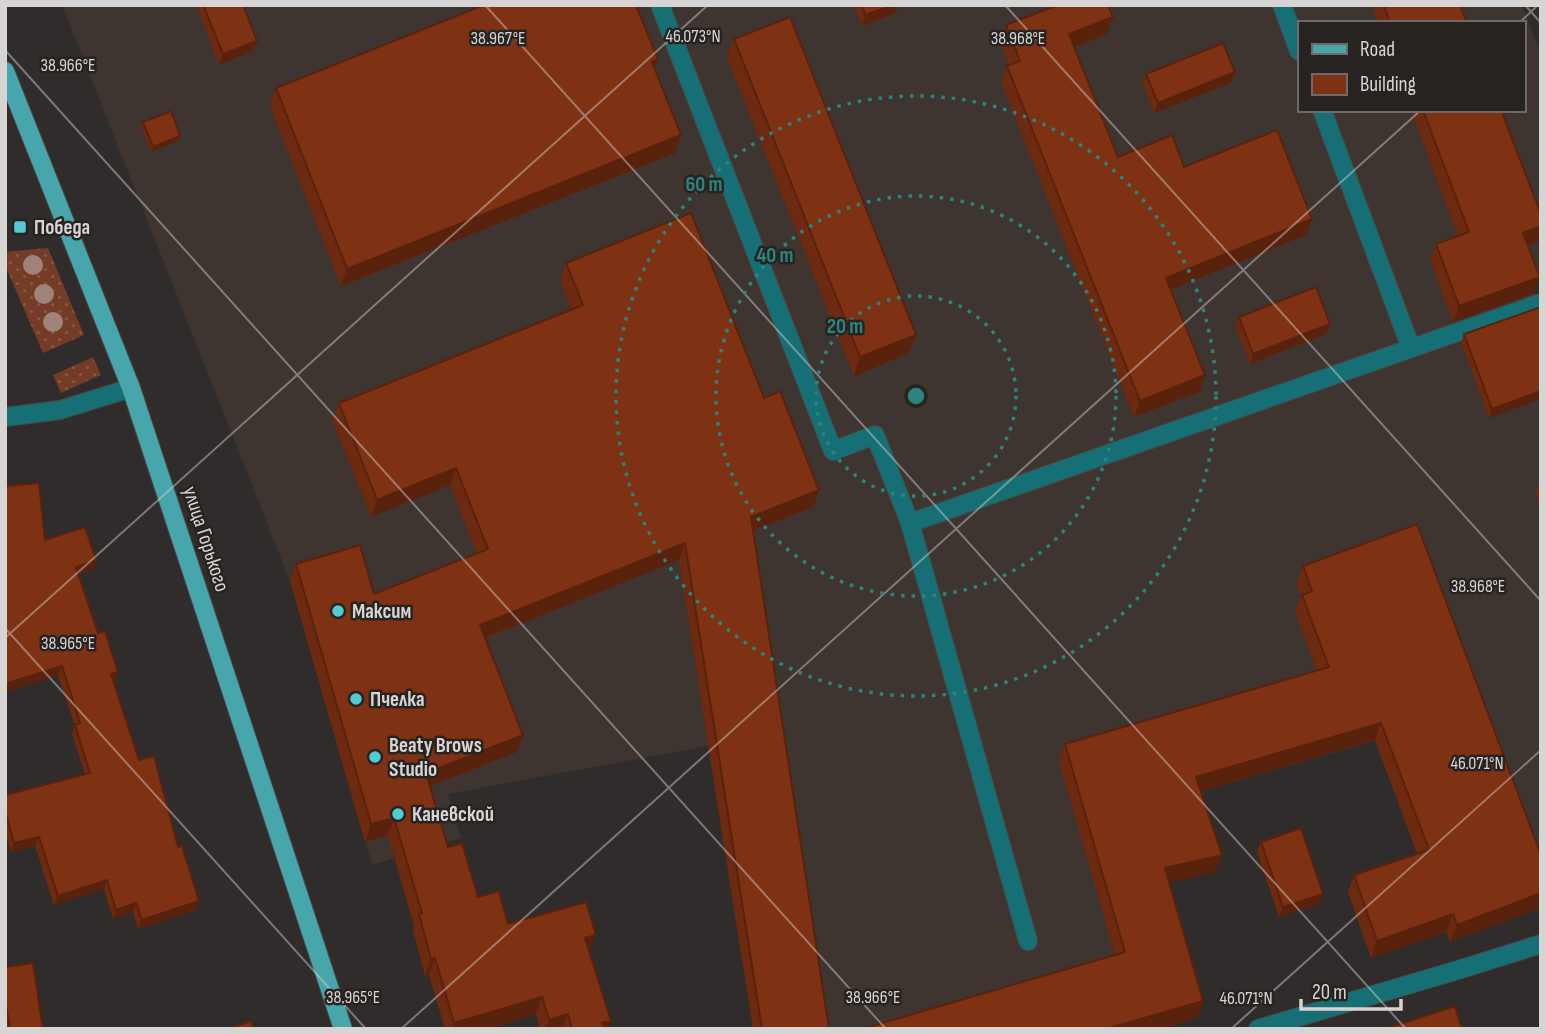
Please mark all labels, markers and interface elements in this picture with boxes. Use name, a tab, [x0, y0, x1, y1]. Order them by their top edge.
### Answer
legend	[1298, 21, 1525, 112]
text: 46.073°N	[665, 26, 721, 47]
text: 38.967°E	[471, 28, 525, 49]
text: 38.968°E	[991, 28, 1045, 49]
text: Road	[1360, 37, 1395, 62]
text: 38.966°E	[41, 55, 95, 76]
text: Building	[1360, 72, 1416, 97]
text: 60 m	[685, 172, 723, 197]
place label: Победа	[34, 215, 90, 240]
marker: Победа	[12, 219, 28, 235]
text: 40 m	[757, 243, 793, 268]
text: 20 m	[827, 314, 863, 339]
centre of rings	[904, 384, 928, 408]
street label: улица Горького	[177, 483, 235, 595]
text: 38.968°E	[1451, 576, 1505, 597]
place label: Максим	[352, 599, 411, 624]
marker: Максим	[330, 603, 346, 619]
text: 38.965°E	[41, 633, 95, 654]
place label: Пчелка	[370, 687, 425, 712]
marker: Пчелка	[348, 691, 364, 707]
place label: Beaty Brows Studio	[389, 733, 482, 782]
marker: Beaty Brows Studio	[367, 749, 383, 765]
text: 46.071°N	[1450, 753, 1504, 774]
place label: Каневской	[412, 802, 494, 827]
marker: Каневской	[390, 806, 406, 822]
scale bar	[1301, 968, 1401, 1012]
text: 20 m	[1312, 980, 1347, 1005]
text: 38.965°E	[326, 987, 380, 1008]
text: 38.966°E	[846, 987, 900, 1008]
text: 46.071°N	[1219, 988, 1273, 1009]

